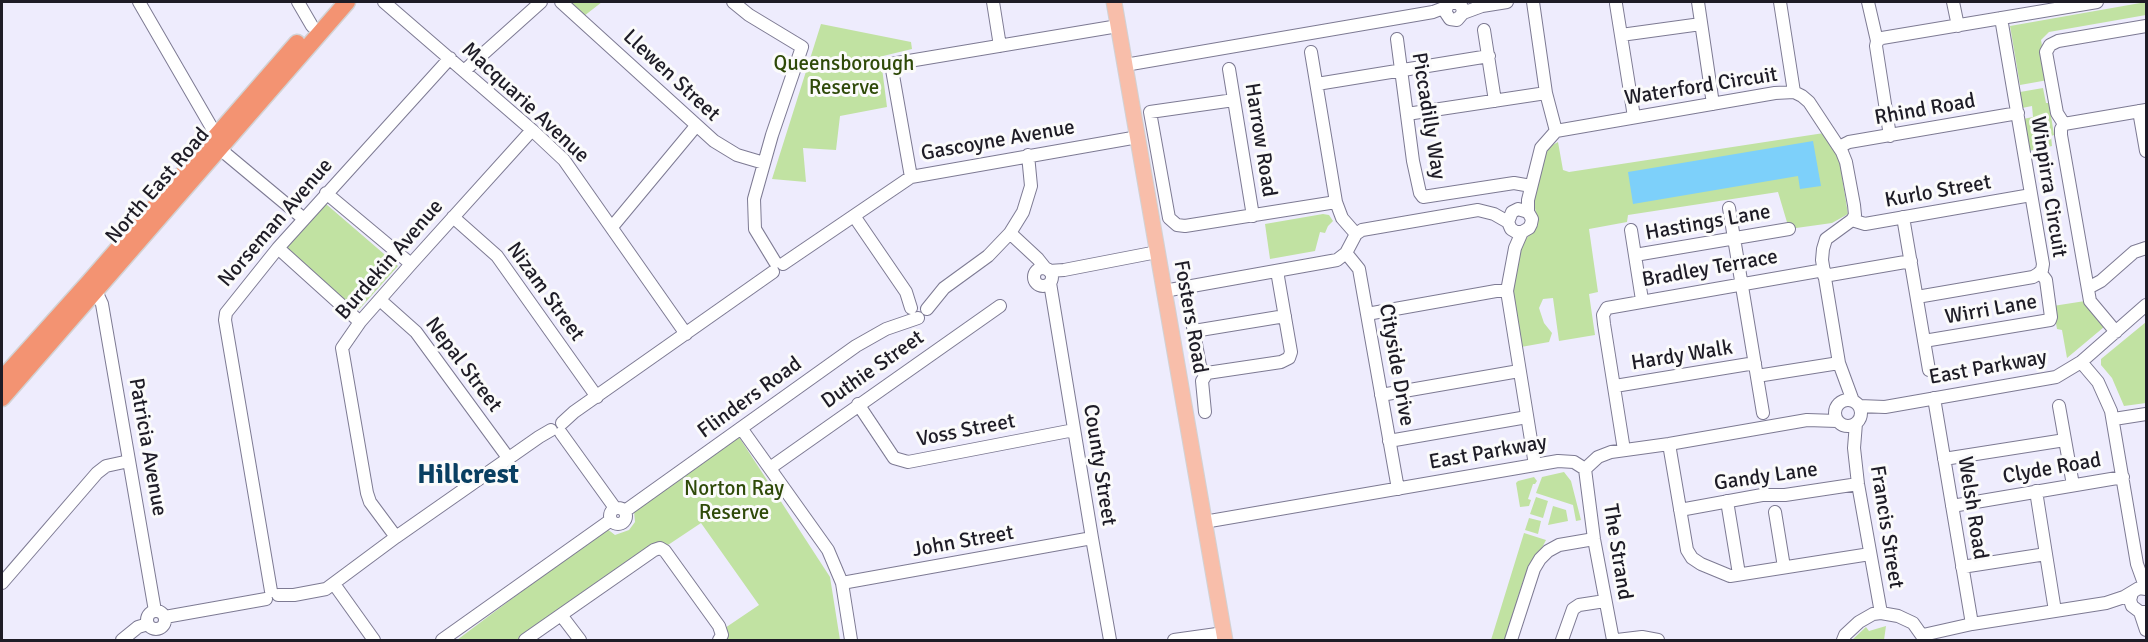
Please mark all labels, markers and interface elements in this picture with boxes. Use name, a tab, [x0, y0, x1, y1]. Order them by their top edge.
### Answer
street label: Llewen Street	[617, 25, 725, 127]
street label: Macquarie Avenue	[456, 37, 594, 169]
park label: Queensborough Reserve	[773, 51, 915, 101]
street label: Piccadilly Way	[1406, 51, 1450, 181]
street label: Waterford Circuit	[1623, 62, 1779, 112]
street label: Harrow Road	[1239, 81, 1281, 199]
street label: Rhind Road	[1873, 89, 1977, 131]
street label: Gascoyne Avenue	[919, 115, 1077, 167]
street label: Winpirra Circuit	[2024, 115, 2072, 259]
street label: North East Road	[101, 123, 215, 249]
street label: Norseman Avenue	[213, 154, 339, 292]
street label: Kurlo Street	[1883, 170, 1993, 214]
street label: Burdekin Avenue	[331, 195, 449, 325]
street label: Hastings Lane	[1643, 200, 1773, 246]
street label: Nizam Street	[501, 238, 589, 346]
street label: Bradley Terrace	[1640, 245, 1780, 293]
street label: Fosters Road	[1168, 258, 1212, 376]
street label: Wirri Lane	[1943, 290, 2039, 330]
street label: Cityside Drive	[1373, 302, 1419, 428]
street label: Nepal Street	[419, 313, 507, 417]
street label: Duthie Street	[817, 325, 929, 415]
street label: Hardy Walk	[1629, 336, 1735, 376]
street label: East Parkway	[1927, 345, 2049, 391]
street label: Flinders Road	[693, 352, 807, 444]
street label: Patricia Avenue	[122, 376, 172, 518]
street label: County Street	[1077, 402, 1121, 528]
street label: Voss Street	[915, 409, 1017, 453]
street label: East Parkway	[1427, 430, 1549, 476]
street label: Clyde Road	[2001, 448, 2103, 490]
street label: Welsh Road	[1951, 455, 1993, 561]
street label: Gandy Lane	[1712, 457, 1820, 497]
district label: Hillcrest	[417, 460, 519, 492]
street label: Francis Street	[1864, 464, 1908, 590]
park label: Norton Ray Reserve	[684, 476, 784, 526]
street label: The Strand	[1597, 502, 1637, 602]
street label: John Street	[910, 521, 1016, 563]

